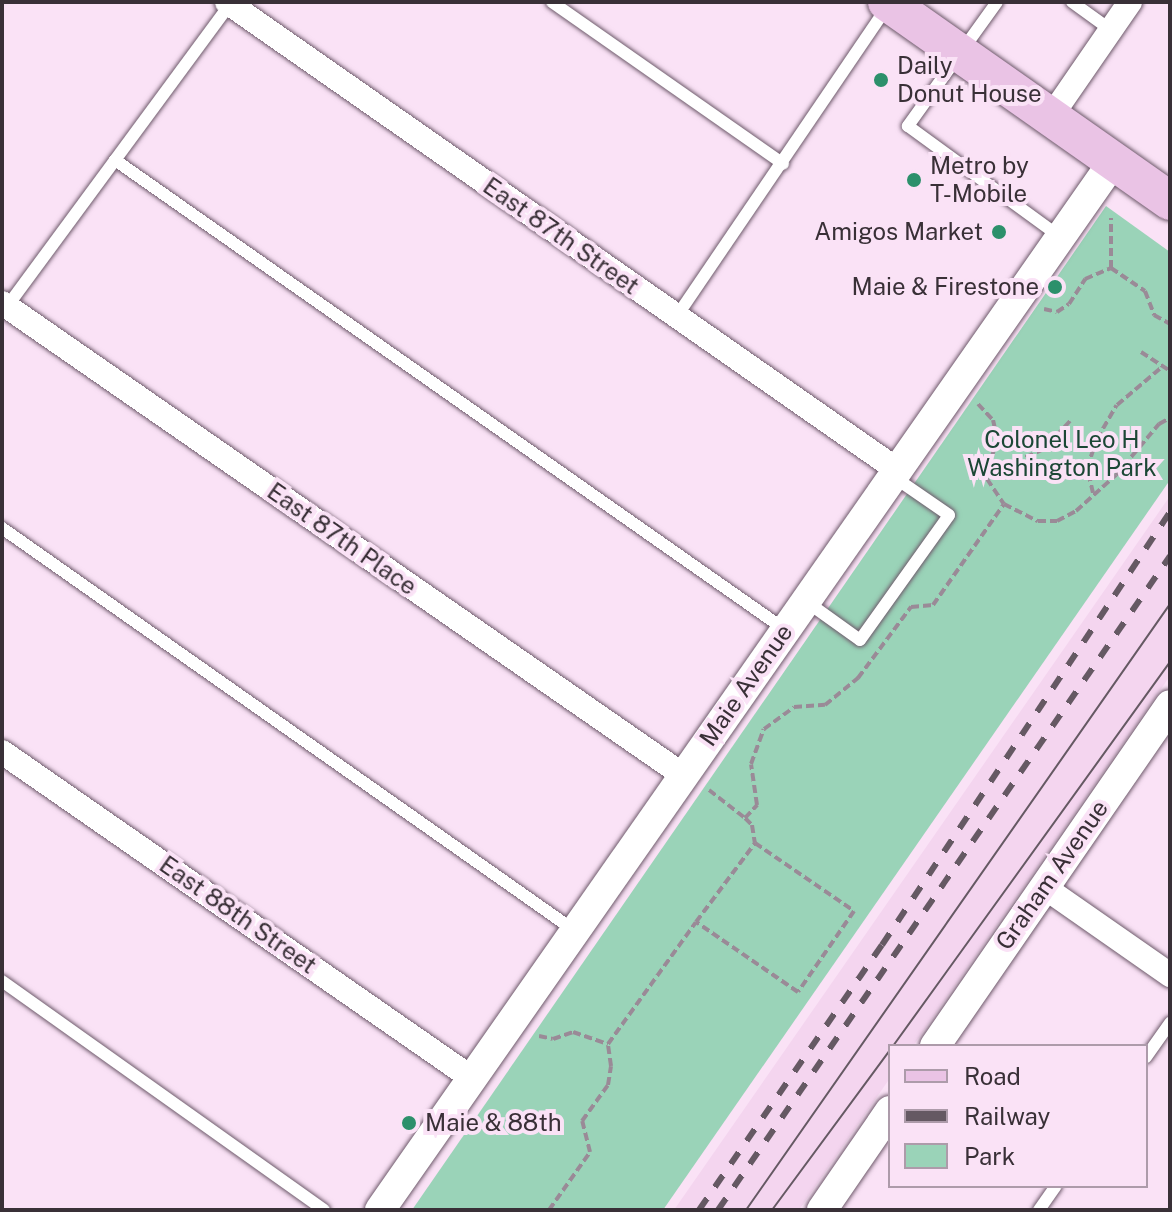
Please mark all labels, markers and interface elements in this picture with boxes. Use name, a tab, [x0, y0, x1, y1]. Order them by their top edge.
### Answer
place label: Daily Donut House	[897, 52, 1042, 108]
marker: Daily Donut House	[872, 71, 890, 89]
place label: Metro by T-Mobile	[930, 152, 1029, 208]
marker: Metro by T-Mobile	[905, 171, 923, 189]
street label: East 87th Street	[478, 172, 644, 300]
place label: Amigos Market	[814, 218, 983, 246]
marker: Amigos Market	[990, 223, 1008, 241]
place label: Maie & Firestone	[851, 273, 1039, 301]
marker: Maie & Firestone	[1046, 278, 1064, 296]
park label: Colonel Leo H Washington Park	[967, 426, 1157, 482]
street label: East 87th Place	[262, 477, 422, 601]
street label: Maie Avenue	[693, 618, 799, 752]
street label: Graham Avenue	[990, 795, 1114, 955]
street label: East 88th Street	[154, 850, 322, 980]
legend	[888, 1044, 1148, 1188]
text: Road	[964, 1062, 1021, 1090]
text: Railway	[964, 1102, 1050, 1130]
place label: Maie & 88th	[425, 1109, 562, 1137]
marker: Maie & 88th	[400, 1114, 418, 1132]
text: Park	[964, 1142, 1015, 1170]

